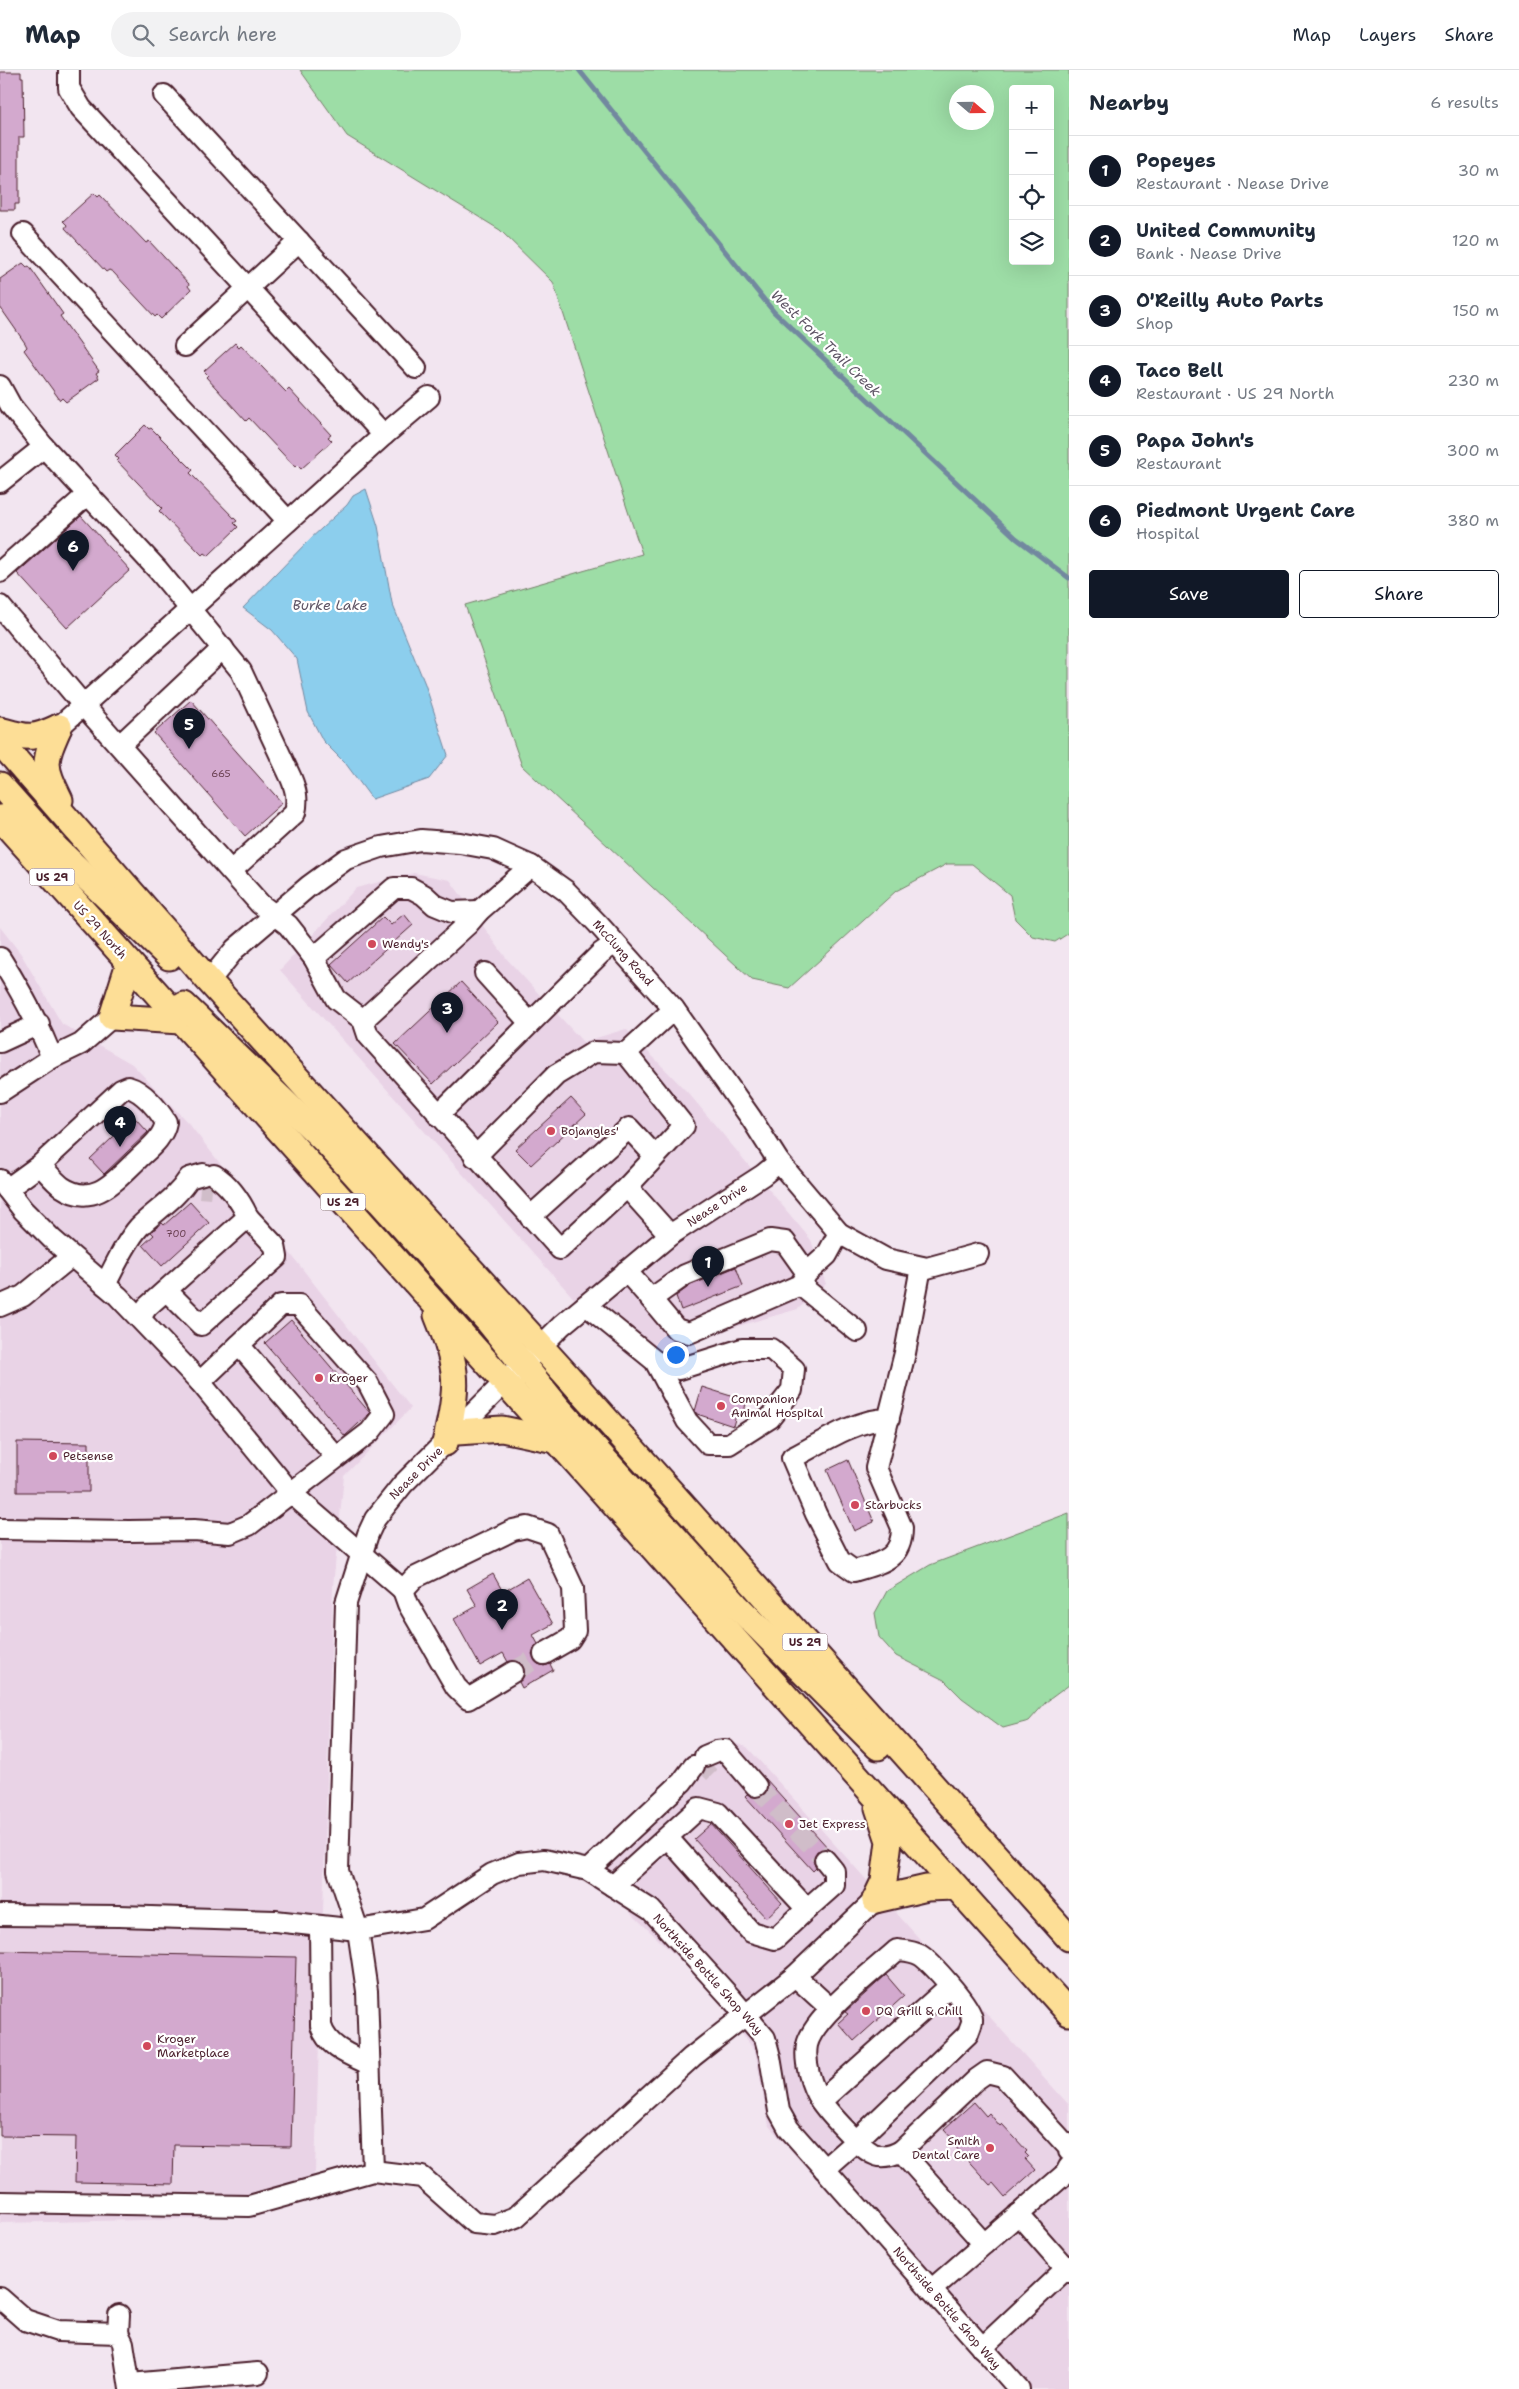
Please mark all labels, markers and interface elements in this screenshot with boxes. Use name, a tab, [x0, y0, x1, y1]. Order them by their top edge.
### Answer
search box	[111, 12, 461, 57]
text: Map	[25, 19, 81, 51]
icon: search	[129, 21, 157, 49]
text: Search here	[169, 22, 277, 47]
text: Map	[1293, 23, 1331, 47]
text: Layers	[1359, 23, 1416, 47]
text: Share	[1444, 23, 1494, 47]
north arrow	[949, 85, 994, 130]
map controls	[1009, 85, 1054, 265]
button: +	[1009, 85, 1054, 130]
text: Nearby	[1089, 89, 1169, 117]
text: 6 results	[1430, 92, 1499, 113]
button: −	[1009, 130, 1054, 175]
text: Popeyes	[1136, 148, 1216, 173]
text: 1	[1101, 160, 1109, 181]
text: 30 m	[1458, 160, 1499, 181]
text: Restaurant · Nease Drive	[1136, 173, 1329, 194]
button: locate	[1009, 175, 1054, 220]
text: United Community	[1136, 218, 1316, 243]
button: layers	[1009, 220, 1054, 265]
text: 2	[1099, 230, 1111, 251]
text: 120 m	[1452, 230, 1499, 251]
text: Bank · Nease Drive	[1136, 243, 1282, 264]
water label: West Fork Trail Creek	[767, 286, 885, 400]
text: O'Reilly Auto Parts	[1136, 288, 1323, 313]
text: 3	[1099, 300, 1111, 321]
text: 150 m	[1452, 300, 1499, 321]
text: Shop	[1136, 313, 1173, 334]
text: Taco Bell	[1136, 358, 1223, 383]
text: 4	[1099, 370, 1111, 391]
text: 230 m	[1447, 370, 1499, 391]
text: Restaurant · US 29 North	[1136, 383, 1334, 404]
text: Papa John's	[1136, 428, 1254, 453]
text: 5	[1100, 440, 1110, 461]
text: 300 m	[1447, 440, 1499, 461]
text: Restaurant	[1136, 453, 1222, 474]
text: Piedmont Urgent Care	[1136, 498, 1355, 523]
text: 6	[1099, 510, 1111, 531]
text: 380 m	[1447, 510, 1499, 531]
text: Hospital	[1136, 523, 1199, 544]
pin: 6	[57, 530, 89, 571]
button: Save	[1089, 570, 1289, 618]
button: Share	[1299, 570, 1499, 618]
water label: Burke Lake	[293, 596, 368, 614]
pin: 5	[173, 708, 205, 749]
house number: 665	[211, 767, 231, 780]
road number: US 29	[30, 869, 74, 886]
street label: US 29 North	[70, 898, 130, 962]
street label: McClung Road	[589, 917, 657, 990]
place label: Wendy's	[382, 936, 429, 952]
marker: Wendy's	[366, 938, 378, 950]
pin: 3	[431, 992, 463, 1033]
pin: 4	[104, 1106, 136, 1147]
place label: Bojangles'	[561, 1123, 619, 1139]
marker: Bojangles'	[545, 1125, 557, 1137]
street label: Nease Drive	[684, 1179, 751, 1231]
road number: US 29	[320, 1194, 366, 1210]
house number: 700	[166, 1227, 186, 1240]
pin: 1	[692, 1246, 724, 1287]
your location	[663, 1342, 689, 1368]
place label: Kroger	[329, 1370, 368, 1386]
marker: Kroger	[313, 1372, 325, 1384]
place label: Companion Animal Hospital	[731, 1391, 823, 1421]
marker: Companion Animal Hospital	[715, 1400, 727, 1412]
street label: Nease Drive	[386, 1443, 446, 1503]
place label: Petsense	[63, 1448, 114, 1464]
marker: Petsense	[47, 1450, 59, 1462]
place label: Starbucks	[865, 1497, 922, 1513]
marker: Starbucks	[849, 1499, 861, 1511]
pin: 2	[486, 1589, 518, 1630]
road number: US 29	[782, 1634, 828, 1650]
place label: Jet Express	[799, 1816, 866, 1832]
marker: Jet Express	[783, 1818, 795, 1830]
street label: Northside Bottle Shop Way	[649, 1910, 767, 2038]
place label: DQ Grill & Chill	[876, 2003, 963, 2019]
marker: DQ Grill & Chill	[860, 2005, 872, 2017]
place label: Kroger Marketplace	[157, 2031, 230, 2061]
marker: Kroger Marketplace	[141, 2040, 153, 2052]
place label: Smith Dental Care	[912, 2133, 980, 2163]
marker: Smith Dental Care	[984, 2142, 996, 2154]
street label: Northside Bottle Shop Way	[889, 2243, 1005, 2373]

